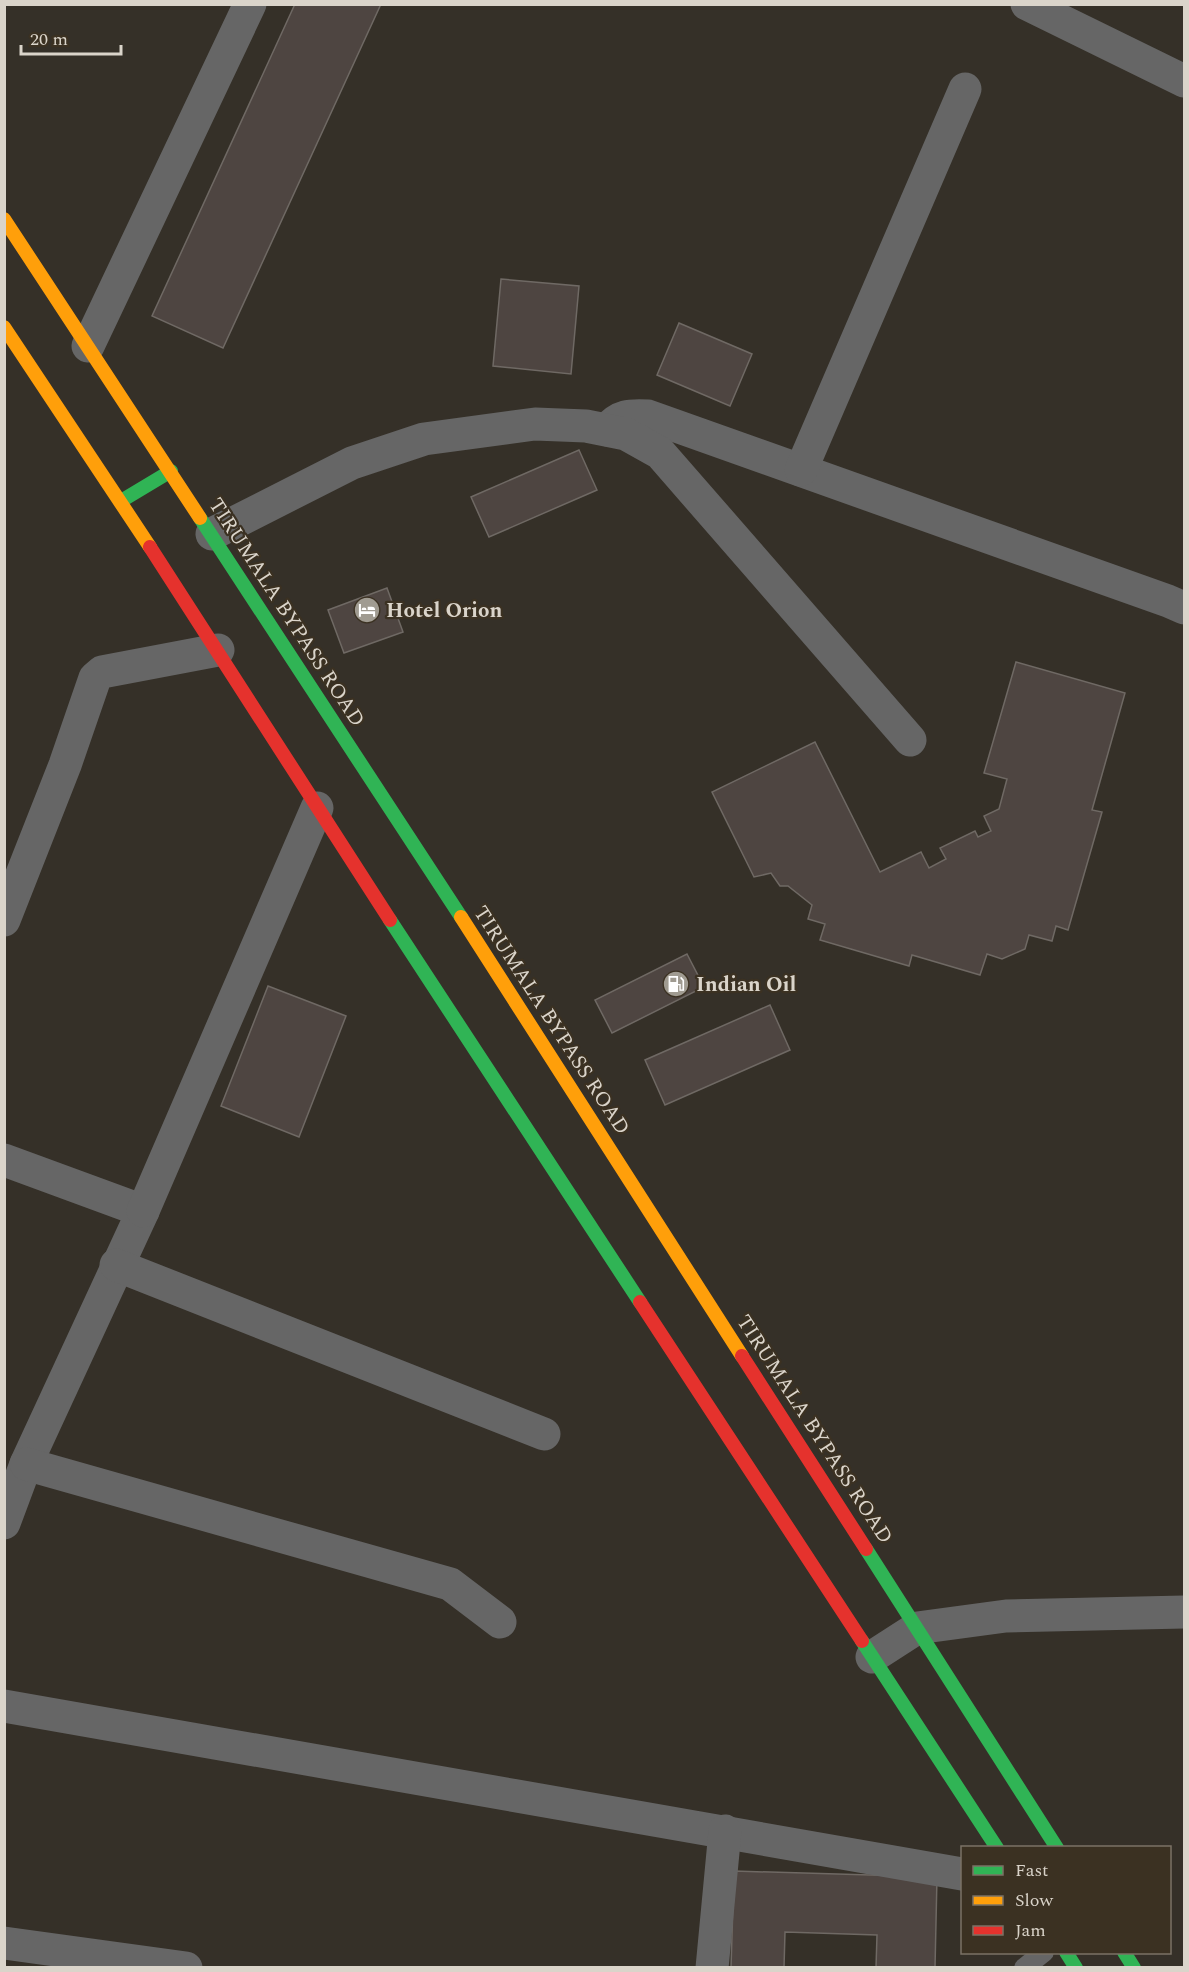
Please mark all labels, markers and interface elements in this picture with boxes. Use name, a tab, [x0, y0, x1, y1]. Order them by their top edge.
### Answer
scale bar	[21, 18, 122, 56]
text: 20 m	[30, 26, 68, 53]
street label: TIRUMALA BYPASS ROAD	[200, 491, 373, 734]
hotel icon: Hotel Orion	[352, 595, 382, 625]
place label: Hotel Orion	[386, 595, 503, 627]
street label: TIRUMALA BYPASS ROAD	[465, 899, 638, 1142]
fuel station icon: Indian Oil	[661, 969, 691, 999]
place label: Indian Oil	[696, 969, 796, 1001]
street label: TIRUMALA BYPASS ROAD	[728, 1308, 901, 1551]
legend	[961, 1846, 1171, 1954]
text: Fast	[1015, 1857, 1048, 1884]
text: Slow	[1015, 1887, 1054, 1914]
text: Jam	[1015, 1917, 1046, 1944]

